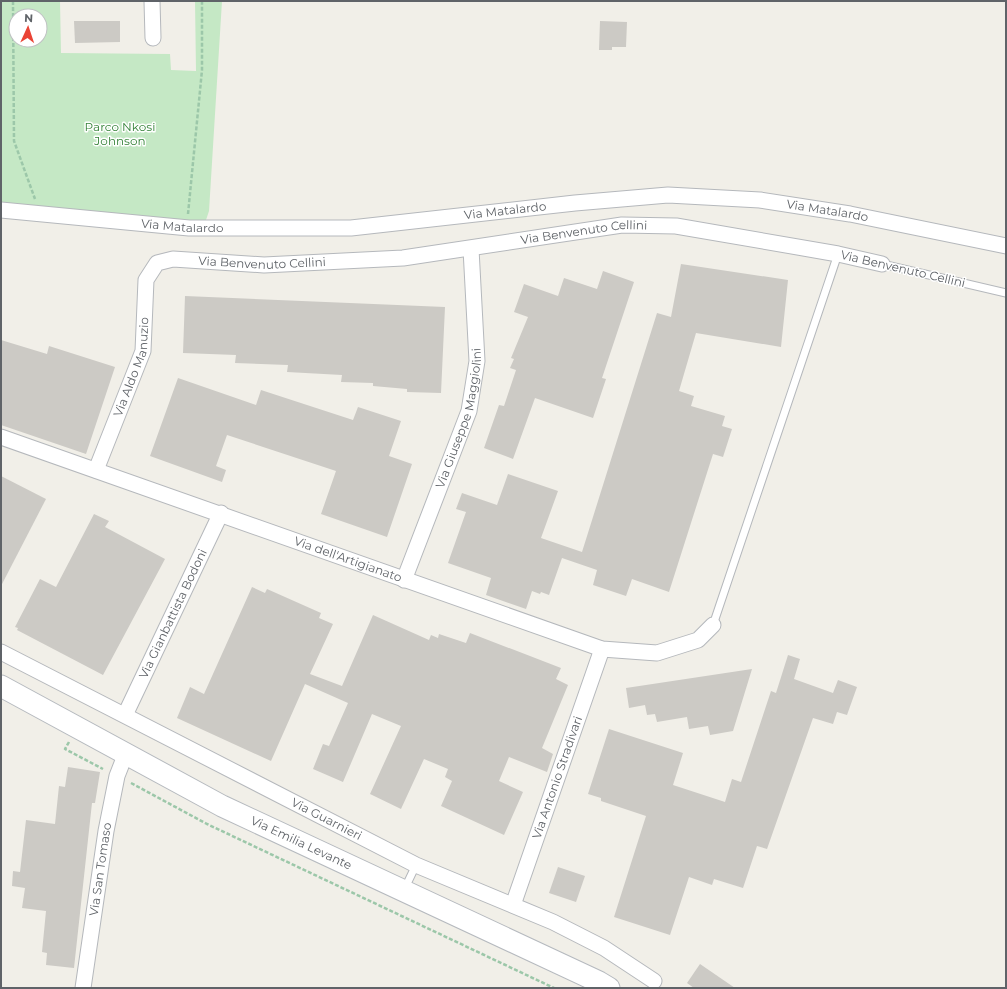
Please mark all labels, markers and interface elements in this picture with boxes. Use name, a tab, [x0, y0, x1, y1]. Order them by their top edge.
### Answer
north arrow	[8, 8, 48, 48]
text: N	[24, 11, 33, 25]
park label: Parco Nkosi Johnson	[85, 119, 155, 148]
street label: Via Matalardo	[786, 196, 870, 225]
street label: Via Matalardo	[463, 198, 547, 222]
street label: Via Matalardo	[140, 215, 223, 235]
street label: Via Benvenuto Cellini	[520, 217, 647, 247]
street label: Via Benvenuto Cellini	[839, 247, 967, 290]
street label: Via Benvenuto Cellini	[198, 253, 326, 272]
street label: Via Aldo Manuzio	[110, 317, 151, 419]
street label: Via Giuseppe Maggiolini	[432, 348, 484, 490]
street label: Via dell'Artigianato	[292, 533, 404, 585]
street label: Via Gianbattista Bodoni	[135, 546, 210, 681]
street label: Via Antonio Stradivari	[529, 714, 585, 841]
street label: Via Guarnieri	[289, 794, 365, 843]
street label: Via Emilia Levante	[249, 813, 354, 873]
street label: Via San Tomaso	[86, 821, 115, 917]

